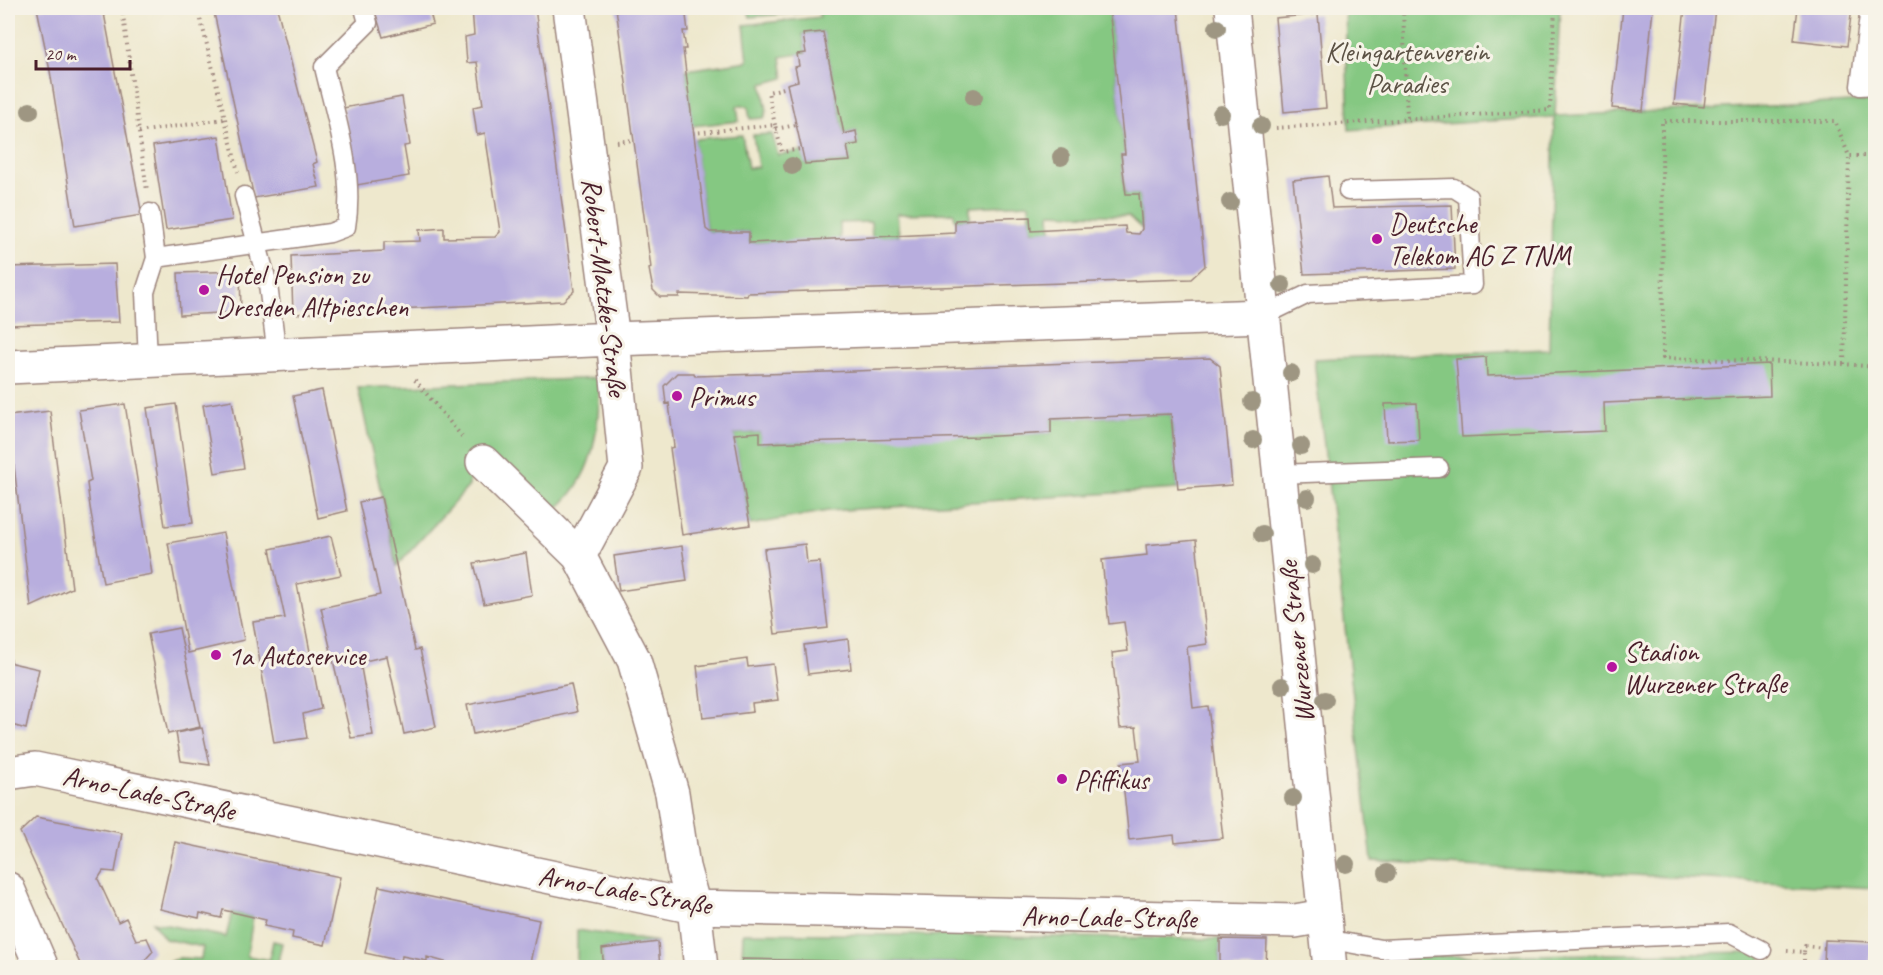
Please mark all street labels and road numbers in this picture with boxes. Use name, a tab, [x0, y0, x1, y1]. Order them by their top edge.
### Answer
street label: Robert-Matzke-Straße	[574, 176, 636, 400]
street label: Wurzener Straße	[1270, 557, 1322, 725]
street label: Arno-Lade-Straße	[60, 758, 240, 829]
street label: Arno-Lade-Straße	[536, 858, 716, 923]
street label: Arno-Lade-Straße	[1021, 898, 1199, 936]

